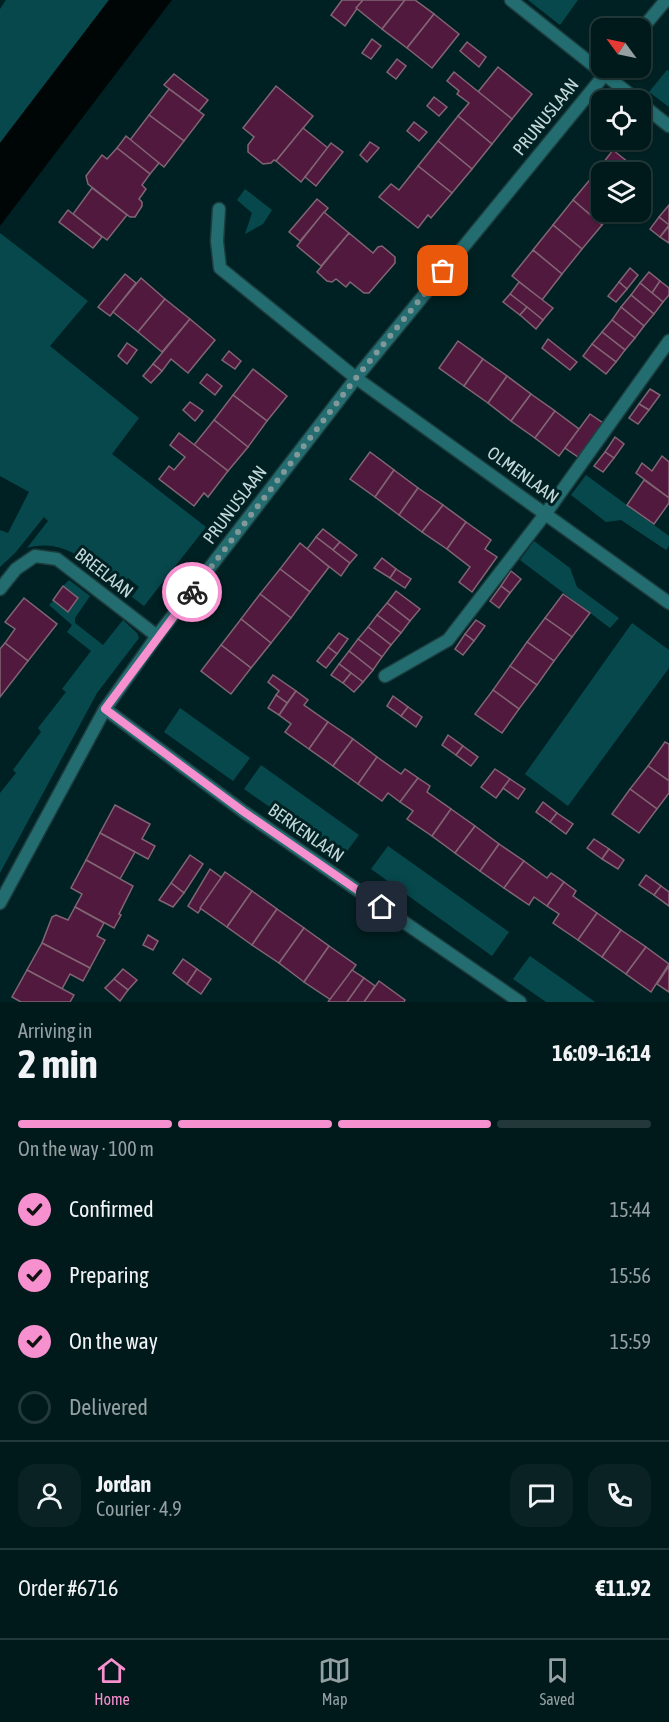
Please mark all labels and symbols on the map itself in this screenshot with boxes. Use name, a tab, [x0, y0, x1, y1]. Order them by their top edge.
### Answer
north arrow	[591, 18, 651, 78]
street label: PRUNUSLAAN	[508, 74, 583, 159]
pin	[417, 245, 468, 296]
street label: OLMENLAAN	[484, 442, 563, 508]
street label: PRUNUSLAAN	[198, 461, 271, 548]
street label: BREELAAN	[71, 543, 138, 602]
courier	[162, 562, 222, 622]
street label: BERKENLAAN	[264, 799, 348, 866]
pin	[356, 881, 407, 932]

